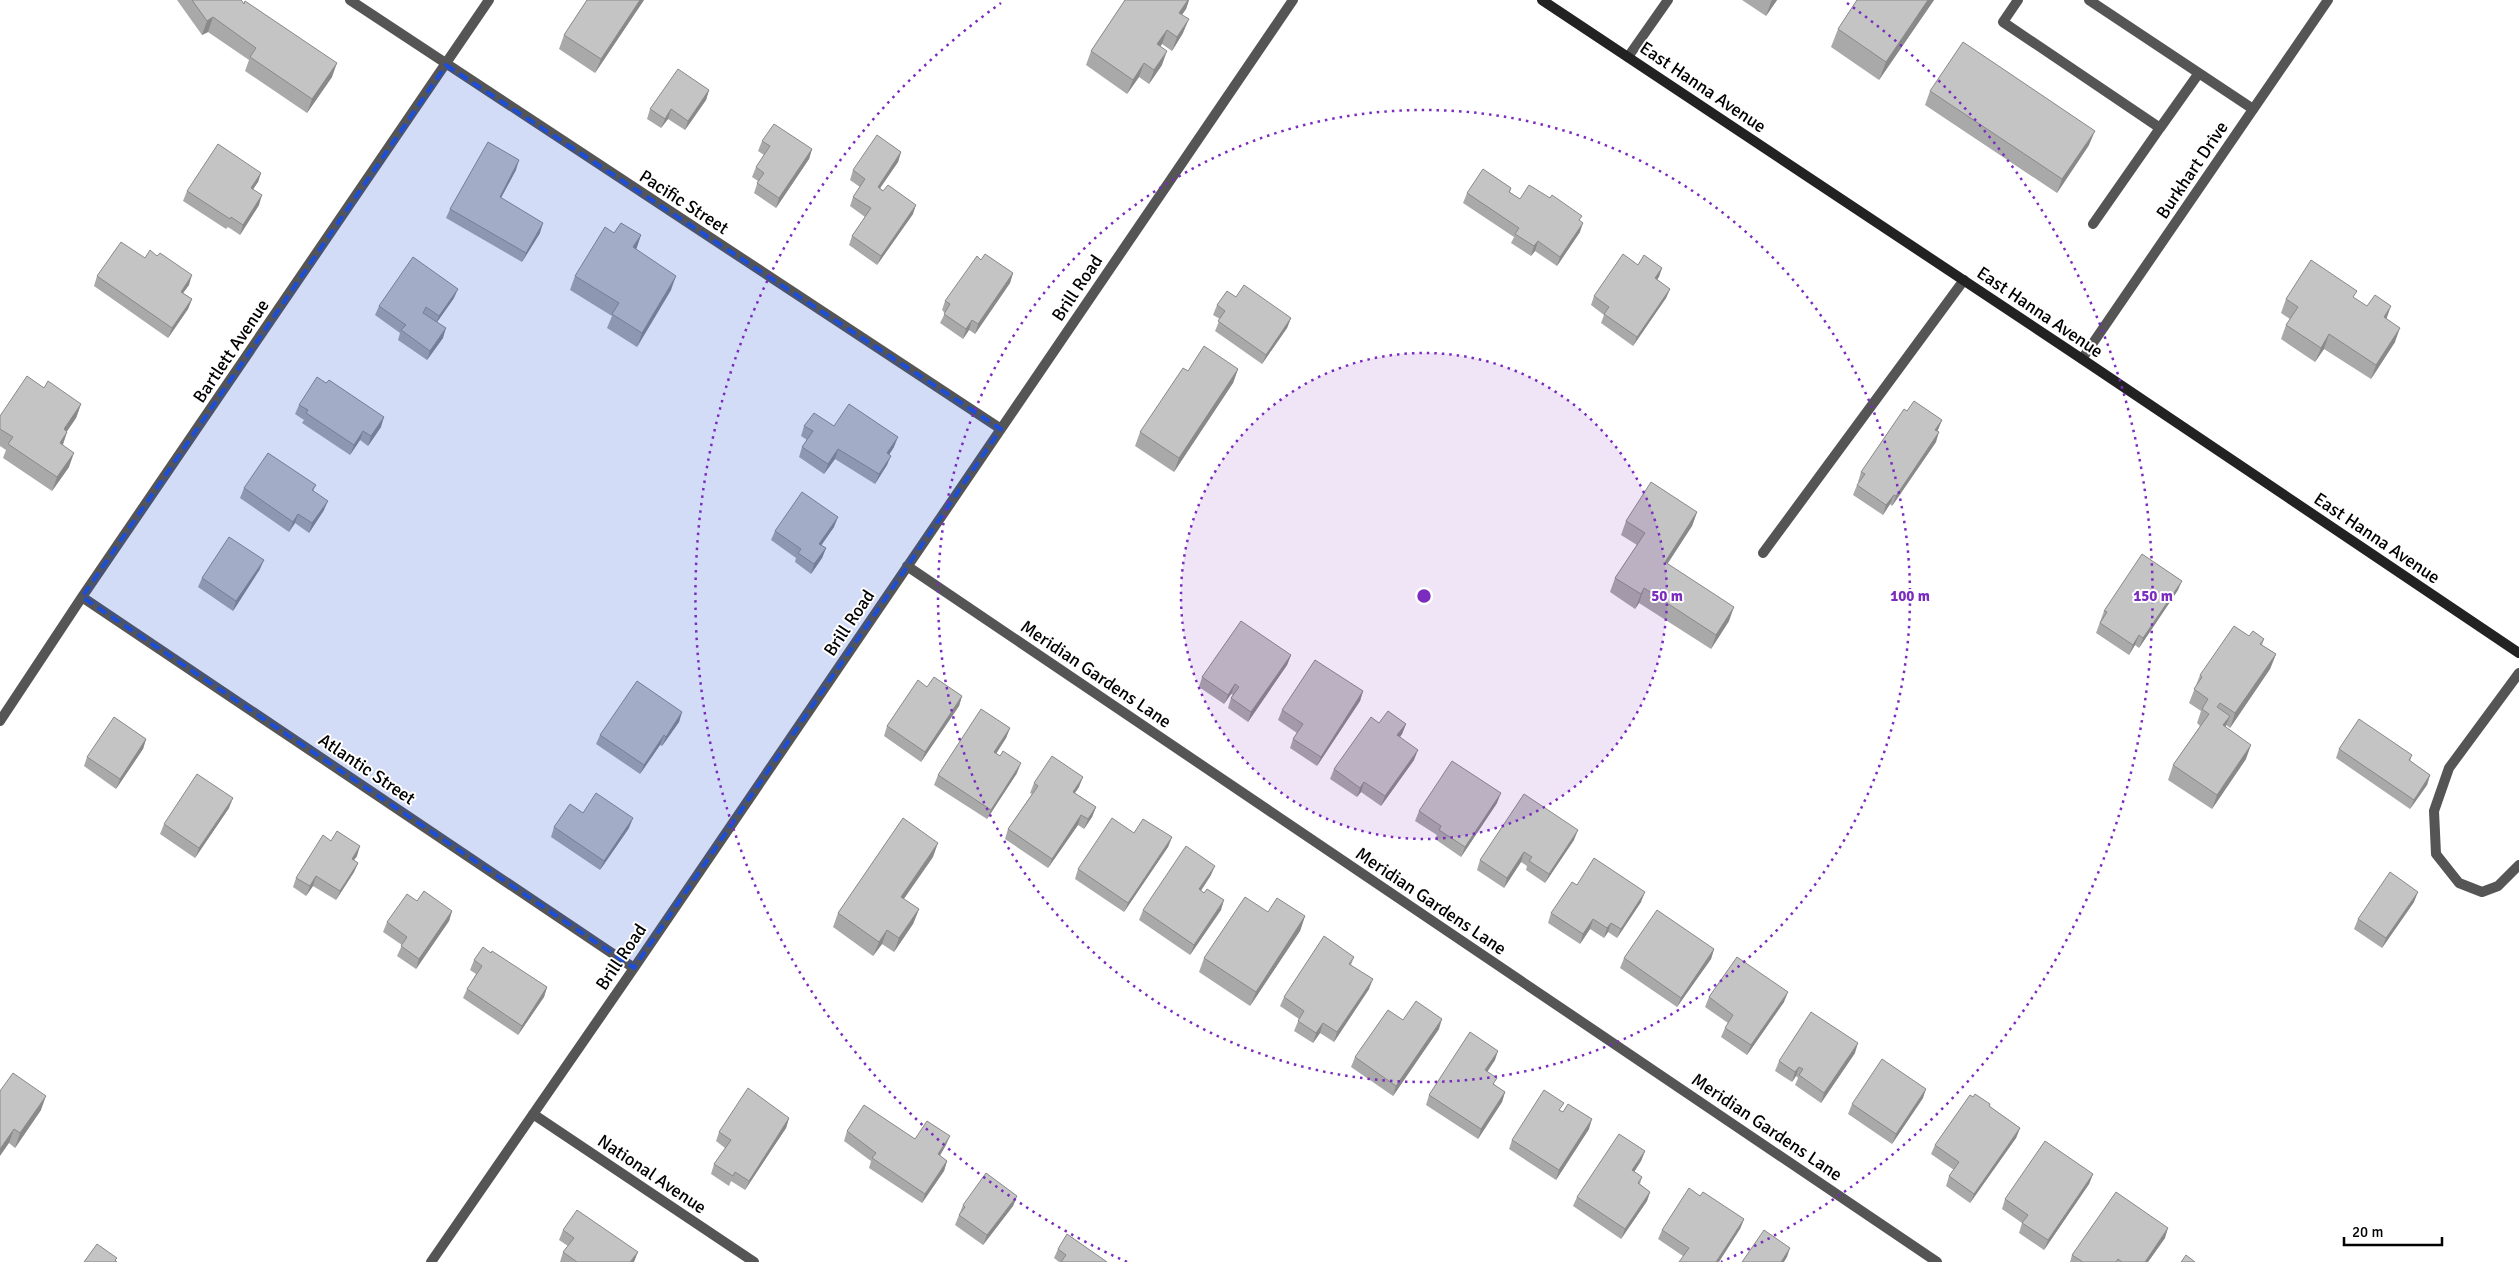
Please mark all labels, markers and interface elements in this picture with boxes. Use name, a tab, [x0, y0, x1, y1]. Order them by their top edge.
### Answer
street label: East Hanna Avenue	[1636, 37, 1770, 137]
street label: Burkhart Drive	[2151, 117, 2233, 223]
street label: Pacific Street	[635, 165, 733, 239]
street label: Brill Road	[1047, 251, 1107, 325]
street label: East Hanna Avenue	[1973, 262, 2107, 362]
street label: Bartlett Avenue	[188, 295, 274, 407]
street label: East Hanna Avenue	[2310, 488, 2444, 588]
street label: Brill Road	[819, 586, 879, 660]
centre of rings	[1415, 587, 1433, 605]
text: 50 m	[1651, 587, 1683, 605]
text: 100 m	[1890, 587, 1930, 605]
text: 150 m	[2133, 587, 2173, 605]
street label: Meridian Gardens Lane	[1016, 615, 1176, 733]
street label: Atlantic Street	[314, 729, 420, 809]
street label: Meridian Gardens Lane	[1351, 842, 1511, 960]
street label: Brill Road	[591, 920, 651, 994]
street label: Meridian Gardens Lane	[1687, 1068, 1847, 1186]
street label: National Avenue	[593, 1130, 711, 1218]
scale bar	[2344, 1214, 2442, 1246]
text: 20 m	[2352, 1223, 2383, 1241]

